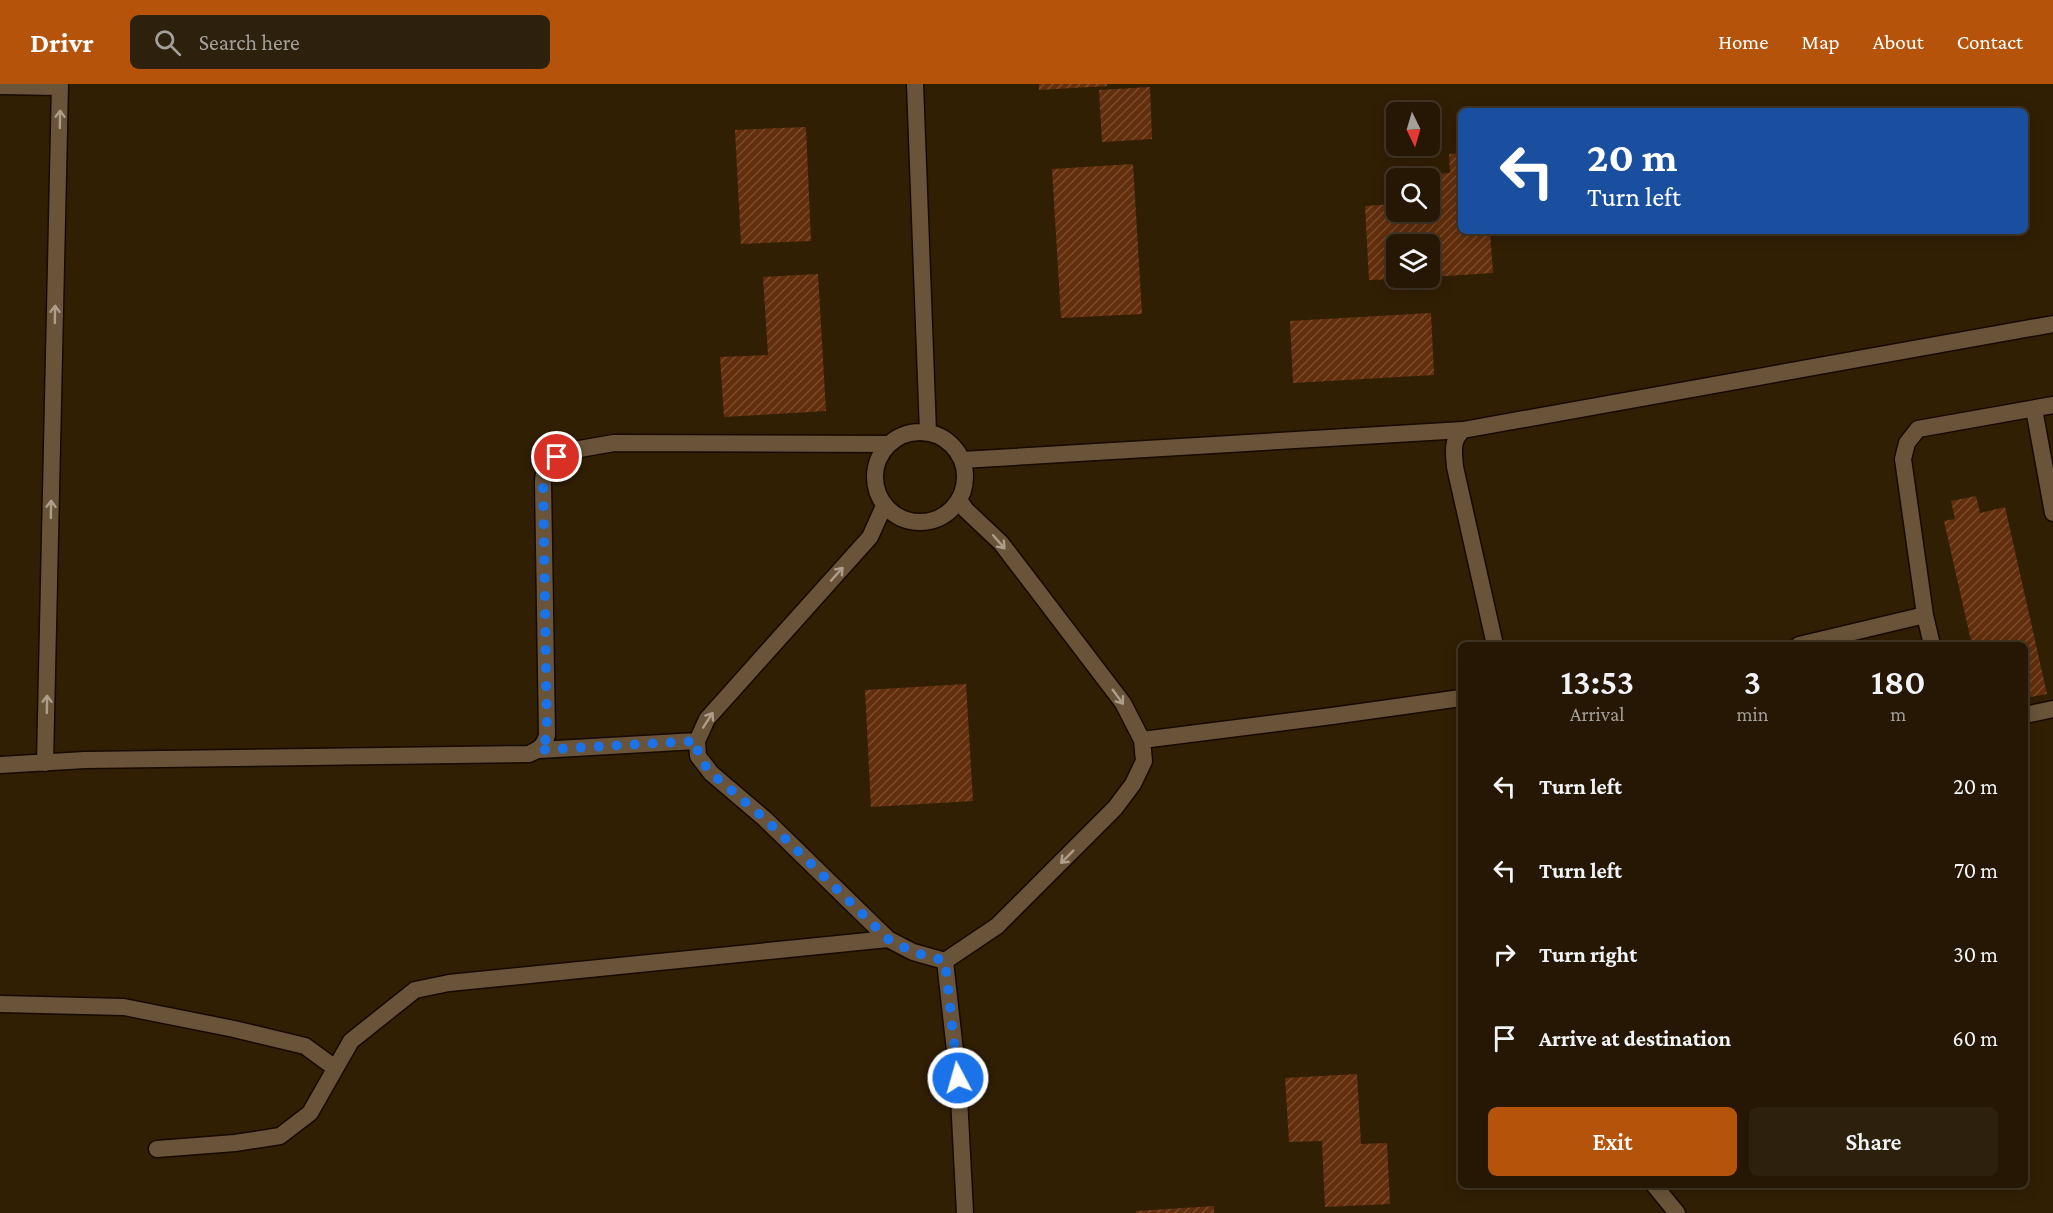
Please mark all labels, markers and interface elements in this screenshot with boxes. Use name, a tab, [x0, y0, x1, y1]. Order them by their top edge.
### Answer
search box	[130, 15, 550, 69]
icon: search	[151, 26, 184, 59]
text: Drivr	[30, 27, 94, 58]
text: Search here	[199, 30, 300, 55]
text: Home	[1718, 30, 1768, 54]
text: Map	[1801, 30, 1840, 54]
text: About	[1873, 30, 1924, 54]
text: Contact	[1957, 30, 2023, 54]
north arrow	[1386, 102, 1440, 156]
map controls	[1386, 102, 1440, 288]
one-way arrow	[54, 110, 65, 130]
icon: left	[1488, 132, 1566, 210]
text: 20 m	[1587, 133, 1678, 180]
button: search	[1386, 168, 1440, 222]
text: Turn left	[1587, 182, 1681, 212]
button: layers	[1386, 234, 1440, 288]
one-way arrow	[50, 305, 61, 325]
pin	[531, 431, 582, 482]
icon: arrive	[540, 440, 573, 473]
one-way arrow	[45, 500, 57, 520]
one-way arrow	[992, 534, 1006, 549]
one-way arrow	[830, 566, 844, 581]
text: 13:53	[1560, 662, 1634, 702]
text: 3	[1744, 662, 1761, 702]
text: 180	[1871, 662, 1926, 702]
one-way arrow	[1112, 688, 1124, 704]
one-way arrow	[41, 695, 53, 715]
text: Arrival	[1570, 703, 1624, 725]
text: min	[1736, 703, 1769, 725]
text: m	[1890, 703, 1906, 725]
one-way arrow	[703, 712, 715, 729]
icon: left	[1488, 770, 1521, 803]
text: Turn left	[1539, 774, 1622, 799]
text: 20 m	[1953, 774, 1998, 799]
one-way arrow	[1059, 849, 1074, 864]
icon: left	[1488, 854, 1521, 887]
text: Turn left	[1539, 858, 1622, 883]
text: 70 m	[1954, 858, 1998, 883]
icon: right	[1488, 938, 1521, 971]
text: Turn right	[1539, 942, 1637, 967]
text: 30 m	[1953, 942, 1998, 967]
icon: arrive	[1488, 1022, 1521, 1055]
text: Arrive at destination	[1539, 1026, 1731, 1051]
text: 60 m	[1953, 1026, 1998, 1051]
position arrow	[926, 1046, 990, 1110]
button: Exit	[1488, 1107, 1737, 1176]
button: Share	[1749, 1107, 1998, 1176]

